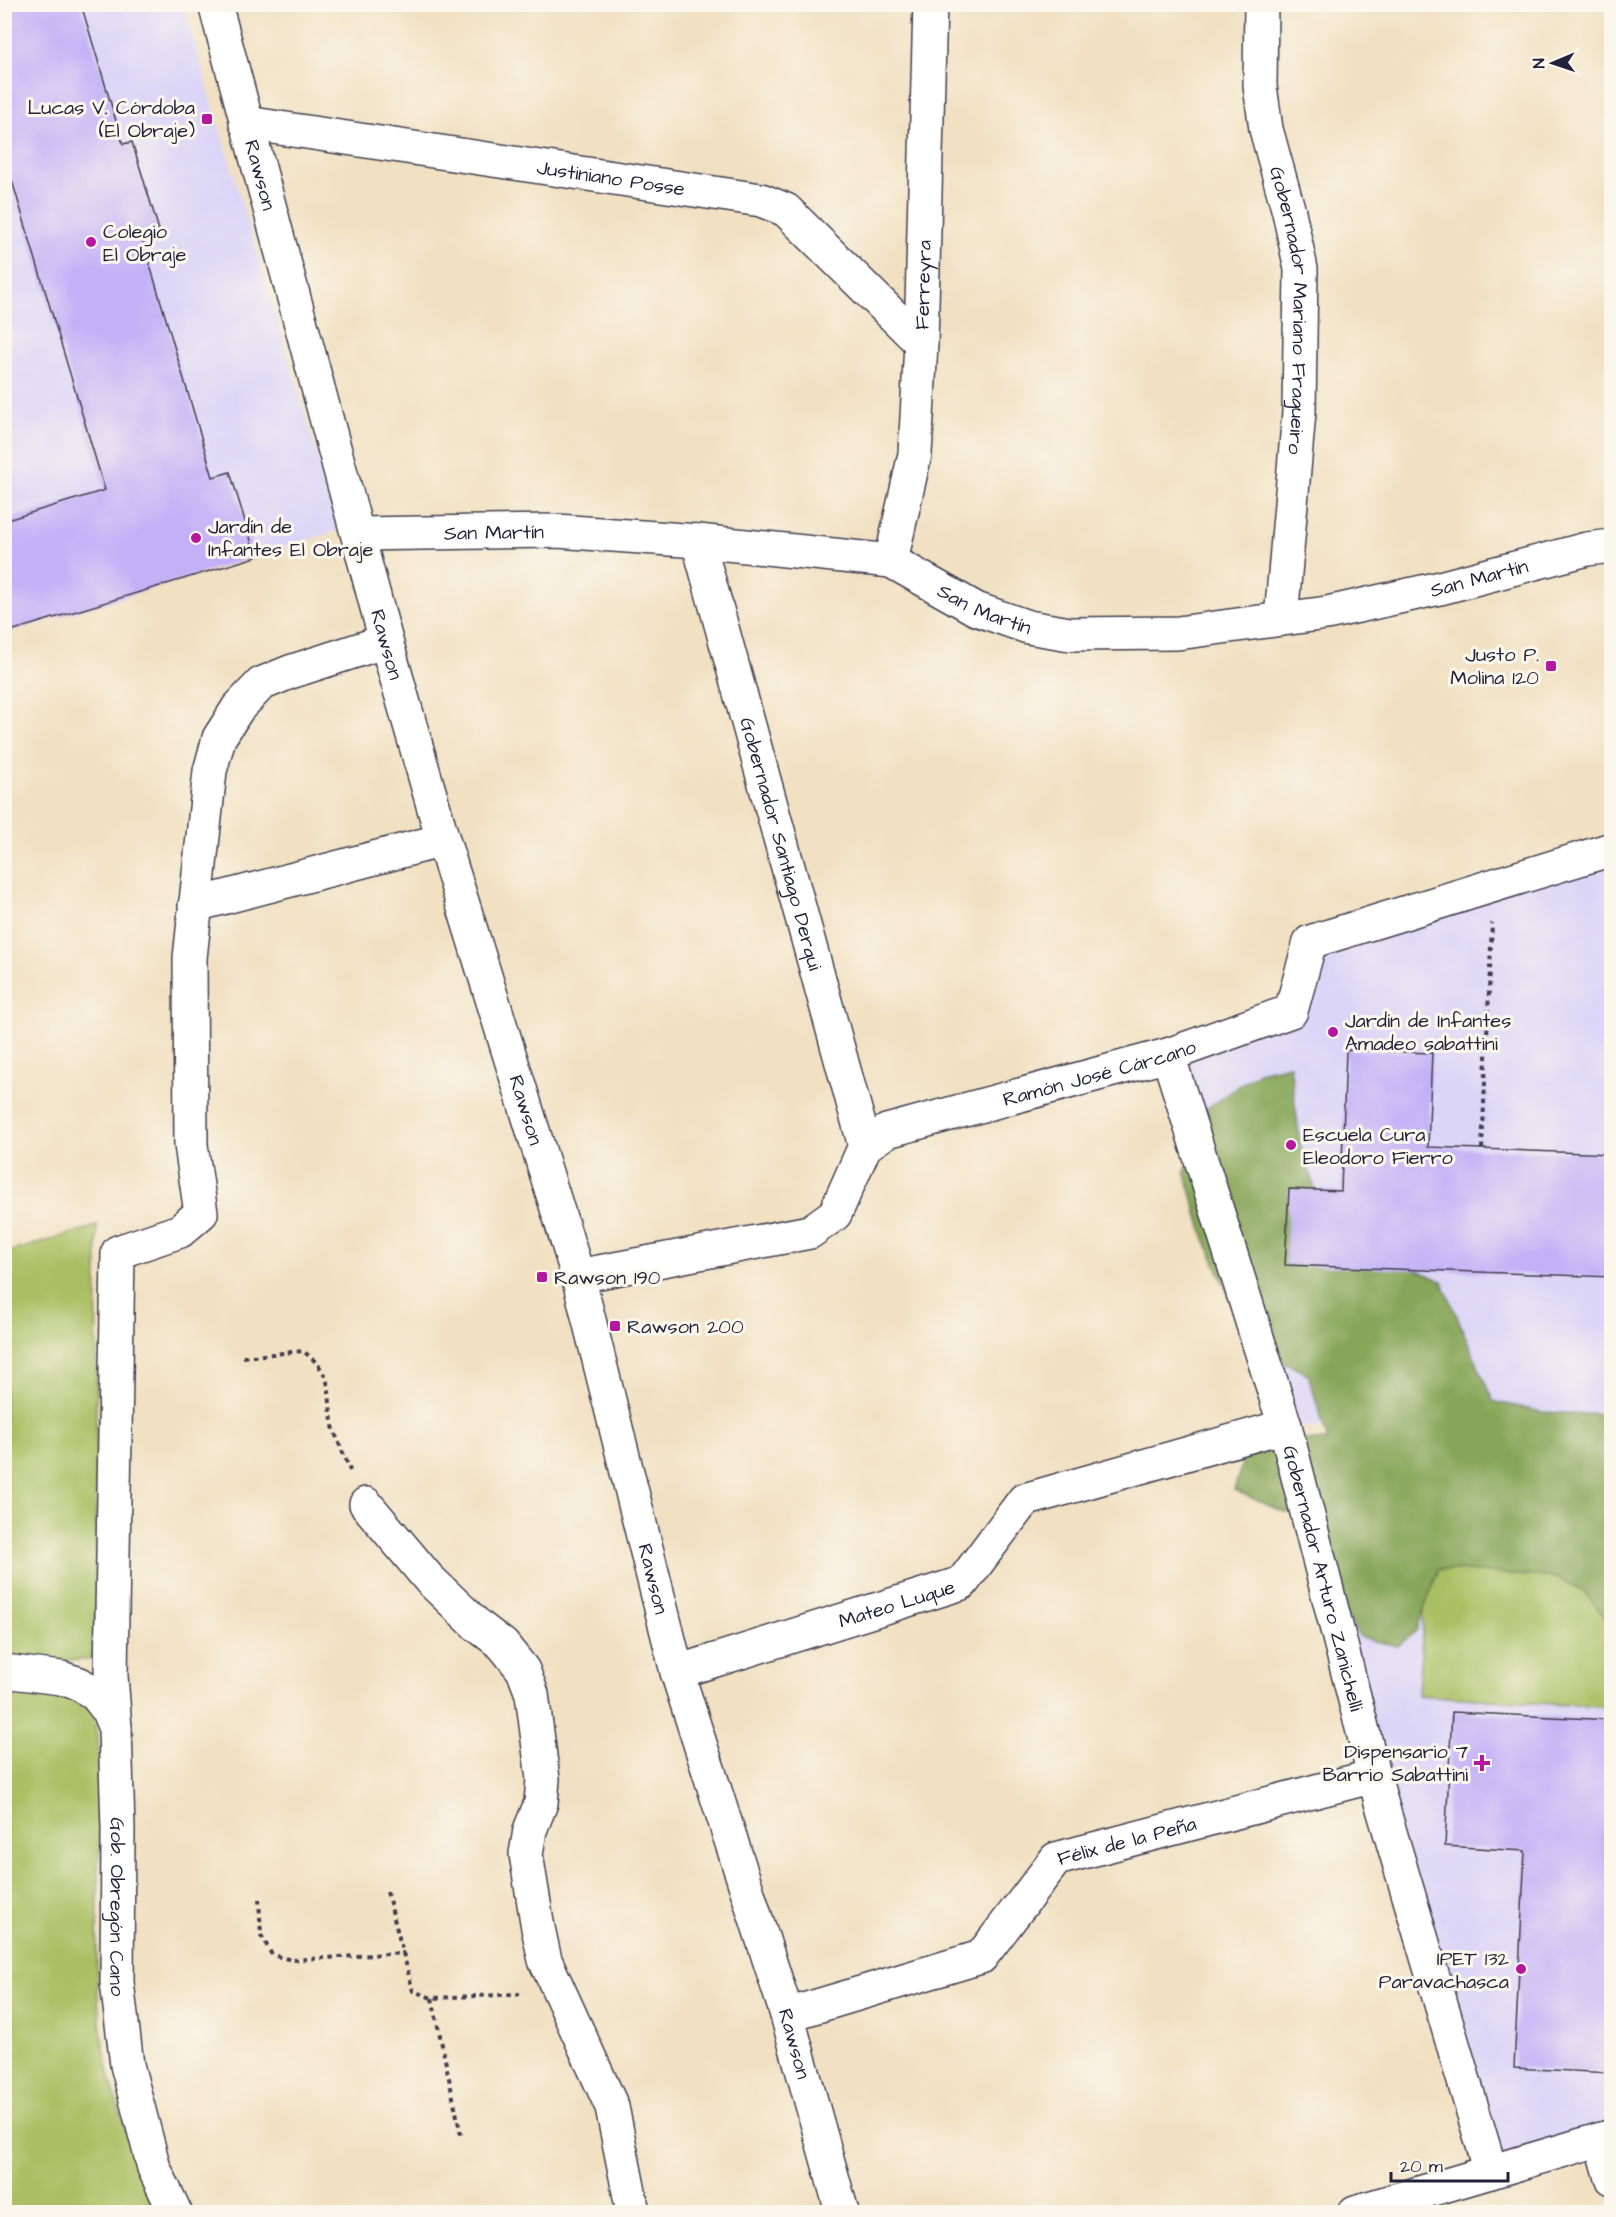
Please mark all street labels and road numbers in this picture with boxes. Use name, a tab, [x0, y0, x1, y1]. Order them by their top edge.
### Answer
street label: Rawson	[237, 137, 283, 214]
street label: Justiniano Posse	[535, 154, 687, 203]
street label: Gobernador Mariano Fragueiro	[1262, 163, 1314, 456]
street label: Ferreyra	[908, 240, 939, 330]
street label: San Martín	[444, 518, 544, 548]
street label: San Martín	[1428, 552, 1531, 605]
street label: San Martín	[932, 577, 1035, 642]
street label: Rawson	[363, 606, 409, 683]
street label: Gobernador Santiago Derqui	[732, 714, 829, 974]
street label: Ramón José Cárcano	[1000, 1033, 1200, 1114]
street label: Rawson	[502, 1072, 550, 1149]
street label: Gobernador Arturo Zanichelli	[1276, 1443, 1370, 1714]
street label: Rawson	[630, 1541, 675, 1617]
street label: Mateo Luque	[835, 1573, 959, 1636]
street label: Félix de la Peña	[1054, 1810, 1199, 1873]
street label: Gob. Obregón Cano	[101, 1817, 132, 1998]
street label: Rawson	[771, 2005, 817, 2082]

